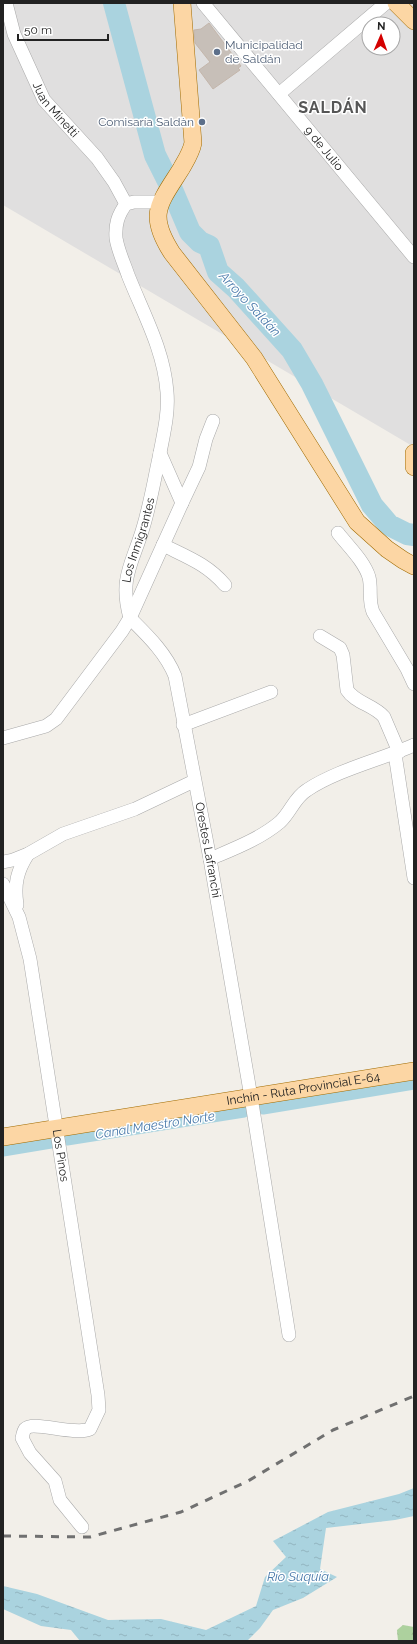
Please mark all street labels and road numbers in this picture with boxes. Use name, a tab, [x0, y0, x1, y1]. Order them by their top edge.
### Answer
street label: Juan Minetti	[30, 80, 82, 140]
street label: 9 de Julio	[301, 123, 346, 173]
street label: Los Inmigrantes	[119, 496, 158, 584]
street label: Orestes Lafranchi	[192, 801, 224, 899]
street label: Inchín - Ruta Provincial E-64	[225, 1070, 381, 1108]
street label: Los Pinos	[50, 1128, 72, 1183]

